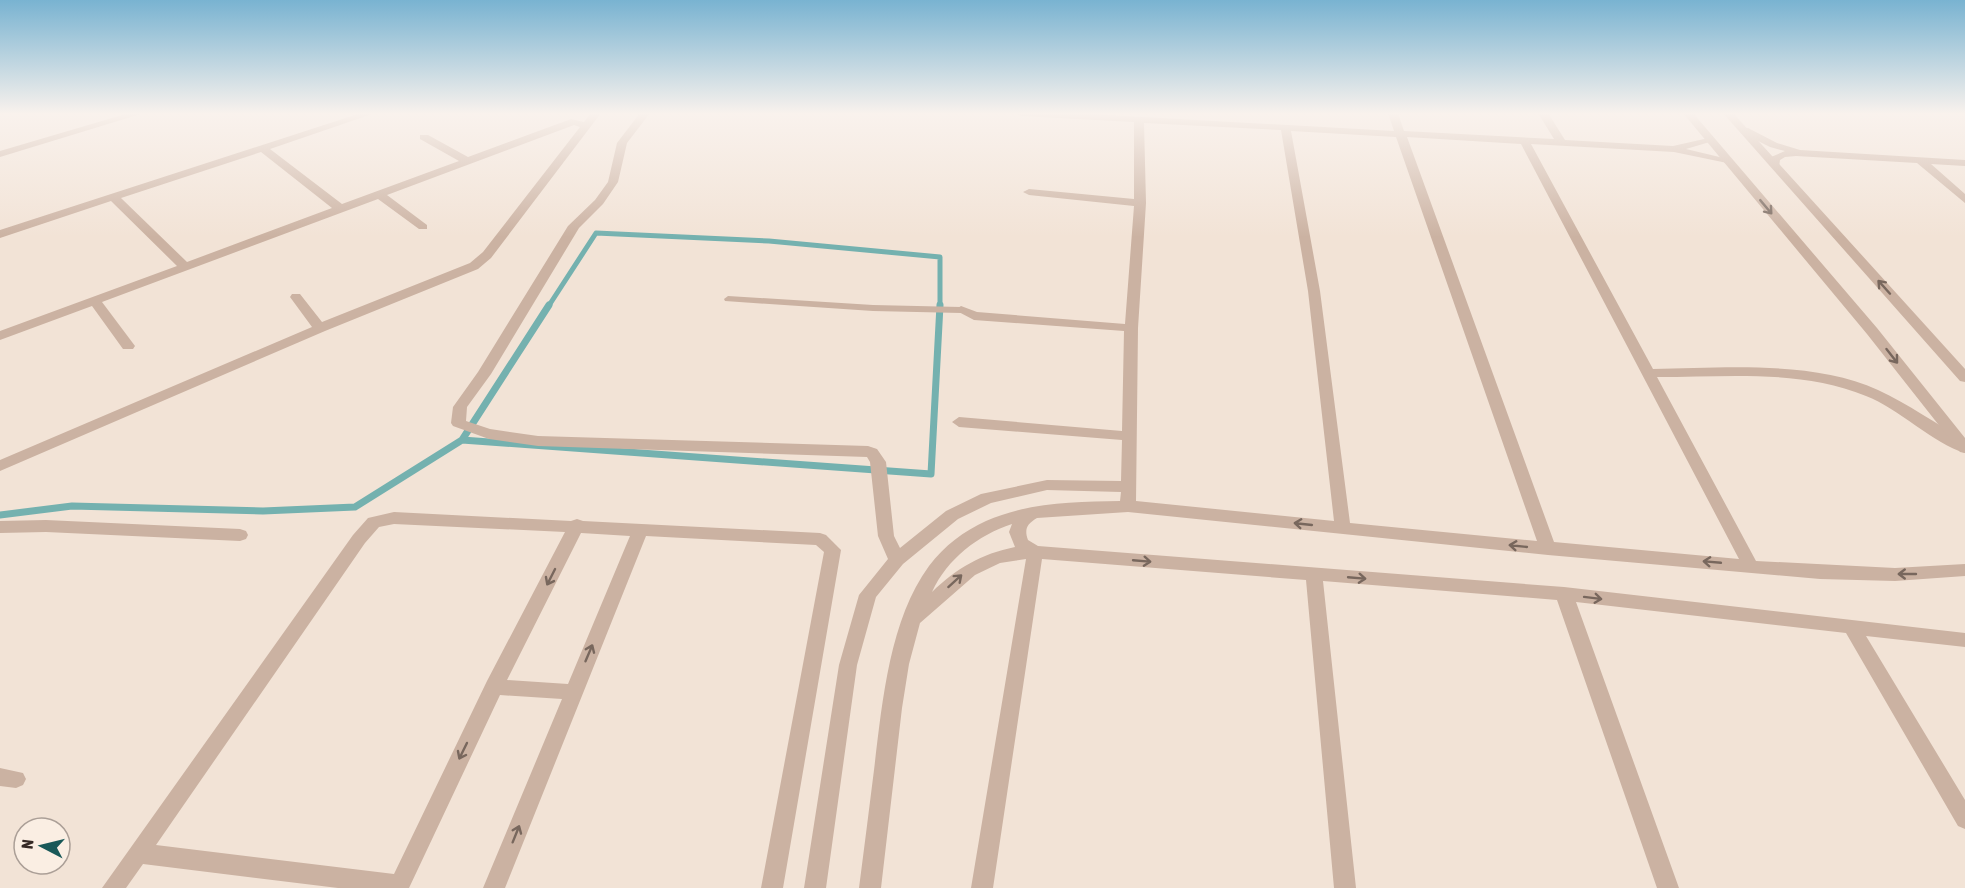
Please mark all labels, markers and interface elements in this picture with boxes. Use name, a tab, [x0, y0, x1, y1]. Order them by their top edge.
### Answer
one-way arrow	[1759, 199, 1773, 214]
one-way arrow	[1877, 280, 1891, 295]
one-way arrow	[1885, 348, 1898, 364]
one-way arrow	[1294, 518, 1314, 529]
one-way arrow	[1508, 540, 1528, 551]
one-way arrow	[1131, 555, 1151, 566]
one-way arrow	[1703, 556, 1723, 567]
one-way arrow	[544, 568, 556, 586]
one-way arrow	[1897, 568, 1917, 579]
one-way arrow	[1347, 573, 1367, 584]
one-way arrow	[947, 574, 962, 588]
one-way arrow	[1583, 593, 1603, 604]
one-way arrow	[584, 644, 595, 663]
one-way arrow	[457, 742, 469, 760]
north arrow	[12, 816, 72, 876]
one-way arrow	[511, 825, 522, 843]
text: N	[18, 838, 37, 850]

